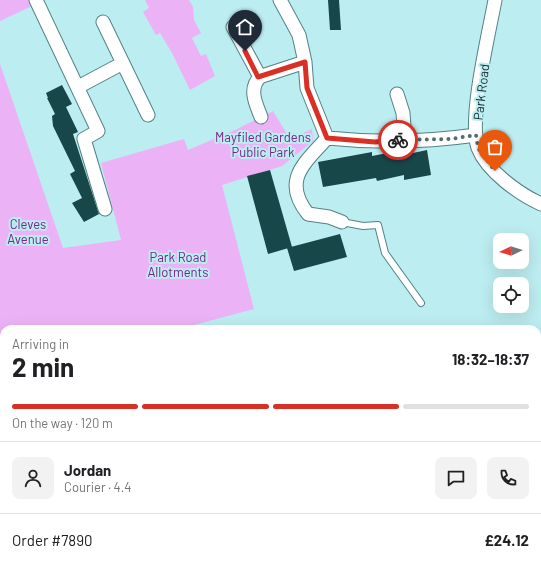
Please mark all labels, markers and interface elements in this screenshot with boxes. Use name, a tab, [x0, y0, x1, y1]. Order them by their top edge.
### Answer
pin	[228, 10, 262, 51]
icon: home	[234, 16, 256, 38]
street label: Park Road	[470, 63, 492, 121]
courier	[378, 120, 418, 160]
park label: Mayfiled Gardens Public Park	[215, 129, 311, 160]
icon: bike	[387, 129, 409, 151]
pin	[478, 130, 512, 171]
icon: bag	[484, 136, 506, 158]
park label: Cleves Avenue	[7, 216, 49, 247]
north arrow	[493, 233, 529, 269]
map controls	[493, 233, 529, 313]
park label: Park Road Allotments	[147, 249, 209, 280]
button: locate	[493, 277, 529, 313]
text: Arriving in	[12, 336, 69, 352]
text: 18:32–18:37	[452, 350, 529, 368]
text: 2 min	[12, 351, 74, 382]
text: On the way · 120 m	[12, 415, 113, 431]
button: person	[12, 457, 54, 499]
button: chat	[435, 457, 477, 499]
button: phone	[487, 457, 529, 499]
text: Jordan	[64, 461, 111, 479]
text: Courier · 4.4	[64, 479, 132, 495]
text: Order #7890	[12, 531, 92, 549]
text: £24.12	[485, 531, 529, 549]

